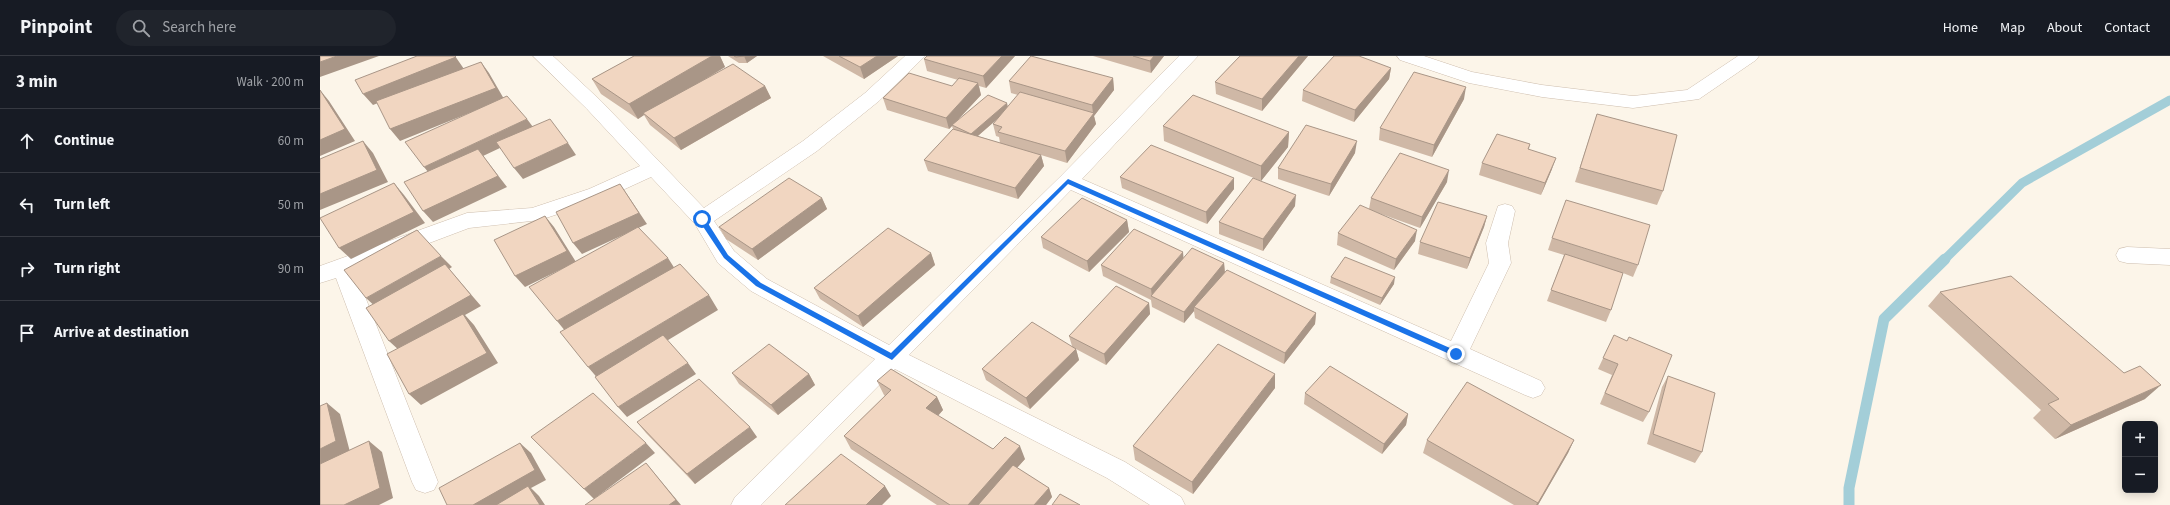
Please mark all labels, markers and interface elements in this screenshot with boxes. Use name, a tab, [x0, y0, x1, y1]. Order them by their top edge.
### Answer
search box	[116, 10, 396, 46]
text: Pinpoint	[20, 14, 92, 41]
icon: search	[130, 17, 152, 39]
text: Search here	[162, 17, 236, 38]
text: Home	[1943, 18, 1978, 38]
text: Map	[2000, 18, 2025, 38]
text: About	[2047, 18, 2082, 38]
text: Contact	[2104, 18, 2150, 38]
text: 3 min	[16, 70, 57, 94]
text: Walk · 200 m	[236, 73, 304, 91]
icon: ahead	[16, 130, 38, 152]
text: Continue	[54, 130, 114, 151]
text: 60 m	[278, 132, 304, 150]
icon: left	[16, 194, 38, 216]
text: Turn left	[54, 194, 110, 215]
text: 50 m	[278, 196, 304, 214]
route start	[693, 210, 711, 228]
icon: right	[16, 258, 38, 280]
text: Turn right	[54, 258, 120, 279]
text: 90 m	[278, 260, 304, 278]
icon: arrive	[16, 322, 38, 344]
text: Arrive at destination	[54, 322, 189, 343]
route end	[1447, 345, 1465, 363]
map controls	[2122, 421, 2158, 493]
button: +	[2122, 421, 2158, 457]
button: −	[2122, 457, 2158, 493]

